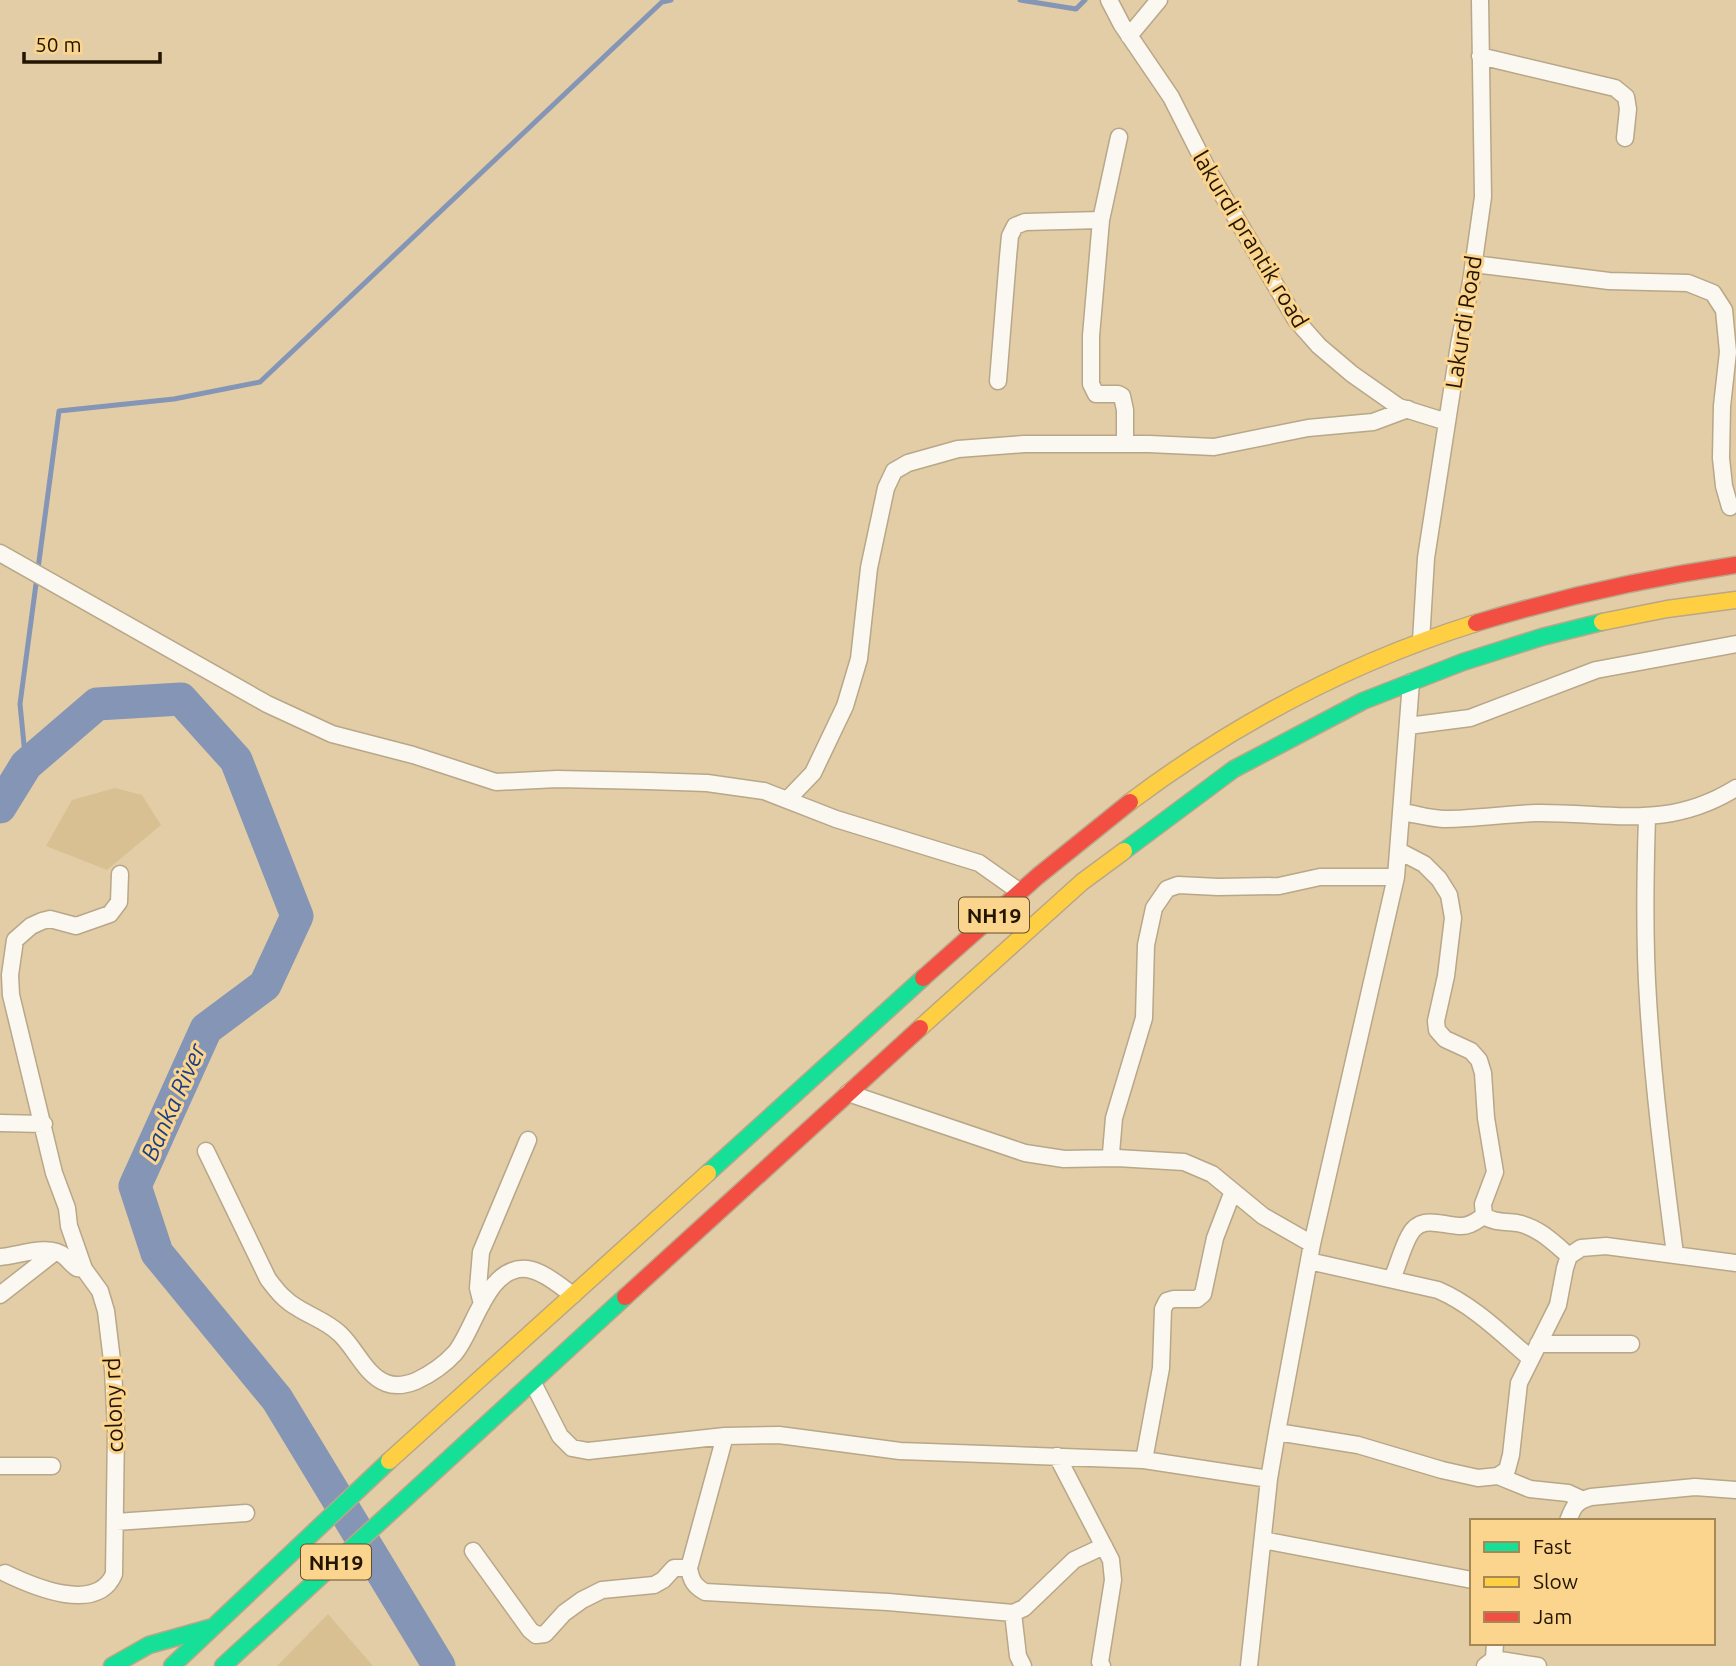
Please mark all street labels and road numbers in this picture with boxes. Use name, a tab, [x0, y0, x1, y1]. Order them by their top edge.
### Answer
street label: lakurdi prantik road	[1188, 146, 1314, 332]
street label: Lakurdi Road	[1440, 254, 1486, 390]
road number: NH19	[959, 898, 1029, 932]
street label: colony rd	[99, 1357, 127, 1453]
road number: NH19	[301, 1544, 371, 1580]

